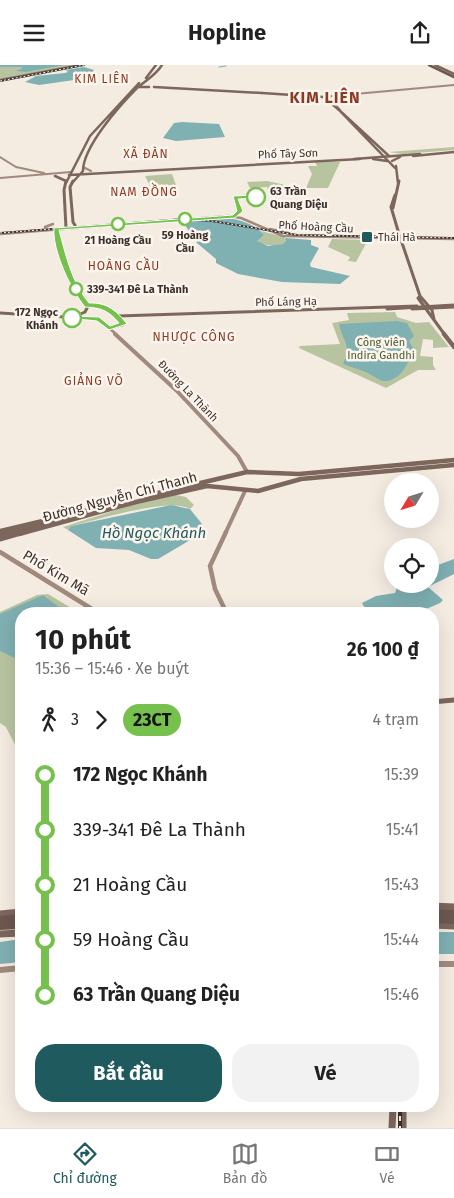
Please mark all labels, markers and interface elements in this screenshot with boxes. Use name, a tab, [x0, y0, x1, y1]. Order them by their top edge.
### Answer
icon: menu	[20, 19, 48, 47]
text: Hopline	[188, 19, 266, 46]
icon: share	[406, 19, 434, 47]
district label: KIM LIÊN	[74, 71, 130, 86]
district label: KIM LIÊN	[289, 87, 361, 107]
district label: XÃ ĐÀN	[123, 146, 169, 161]
street label: Phố Tây Sơn	[258, 146, 318, 162]
district label: NAM ĐỒNG	[110, 182, 178, 199]
place label: 63 Trần Quang Diệu	[270, 185, 328, 211]
marker: 63 Trần Quang Diệu	[246, 187, 266, 207]
marker: 59 Hoàng Cầu	[178, 212, 192, 226]
marker: 21 Hoàng Cầu	[111, 217, 125, 231]
street label: Phố Hoàng Cầu	[278, 219, 354, 235]
place label: 59 Hoàng Cầu	[162, 229, 209, 255]
marker: Thái Hà	[360, 230, 374, 244]
place label: Thái Hà	[378, 231, 416, 244]
place label: 21 Hoàng Cầu	[85, 234, 151, 247]
district label: HOÀNG CẦU	[88, 256, 160, 273]
marker: 339-341 Đê La Thành	[69, 282, 83, 296]
place label: 339-341 Đê La Thành	[86, 283, 188, 296]
street label: Phố Láng Hạ	[255, 295, 317, 309]
place label: 172 Ngọc Khánh	[15, 306, 59, 332]
marker: 172 Ngọc Khánh	[62, 308, 82, 328]
district label: NHƯỢC CÔNG	[152, 329, 236, 344]
park label: Công viên Indira Gandhi	[347, 336, 415, 362]
street label: Đường La Thành	[155, 358, 221, 424]
district label: GIẢNG VÕ	[64, 372, 124, 388]
street label: Đường Nguyễn Chí Thanh	[41, 468, 199, 526]
north arrow	[384, 473, 439, 527]
map controls	[384, 473, 439, 593]
water label: Hồ Ngọc Khánh	[102, 524, 206, 542]
button: locate	[384, 538, 439, 593]
street label: Phố Kim Mã	[20, 546, 93, 599]
text: 10 phút	[35, 623, 131, 656]
text: 26 100 ₫	[347, 638, 419, 661]
text: 15:36 – 15:46 · Xe buýt	[35, 659, 189, 678]
icon: walk	[35, 706, 63, 734]
icon: forward	[87, 706, 115, 734]
text: 23CT	[133, 709, 171, 731]
text: 3	[71, 710, 79, 729]
text: 4 trạm	[372, 710, 419, 729]
text: 172 Ngọc Khánh	[73, 763, 208, 786]
text: 15:39	[384, 765, 419, 784]
text: 339-341 Đê La Thành	[73, 818, 246, 841]
text: 15:41	[386, 820, 419, 839]
text: 21 Hoàng Cầu	[73, 873, 187, 896]
text: 15:43	[384, 875, 419, 894]
text: 59 Hoàng Cầu	[73, 928, 189, 951]
text: 15:44	[383, 930, 419, 949]
text: 63 Trần Quang Diệu	[73, 983, 240, 1006]
text: 15:46	[383, 985, 419, 1004]
button: Bắt đầu	[35, 1044, 222, 1102]
button: Vé	[232, 1044, 419, 1102]
tab: Chỉ đường	[53, 1140, 117, 1187]
tab: Bản đồ	[223, 1140, 267, 1187]
tab: Vé	[373, 1140, 401, 1187]

